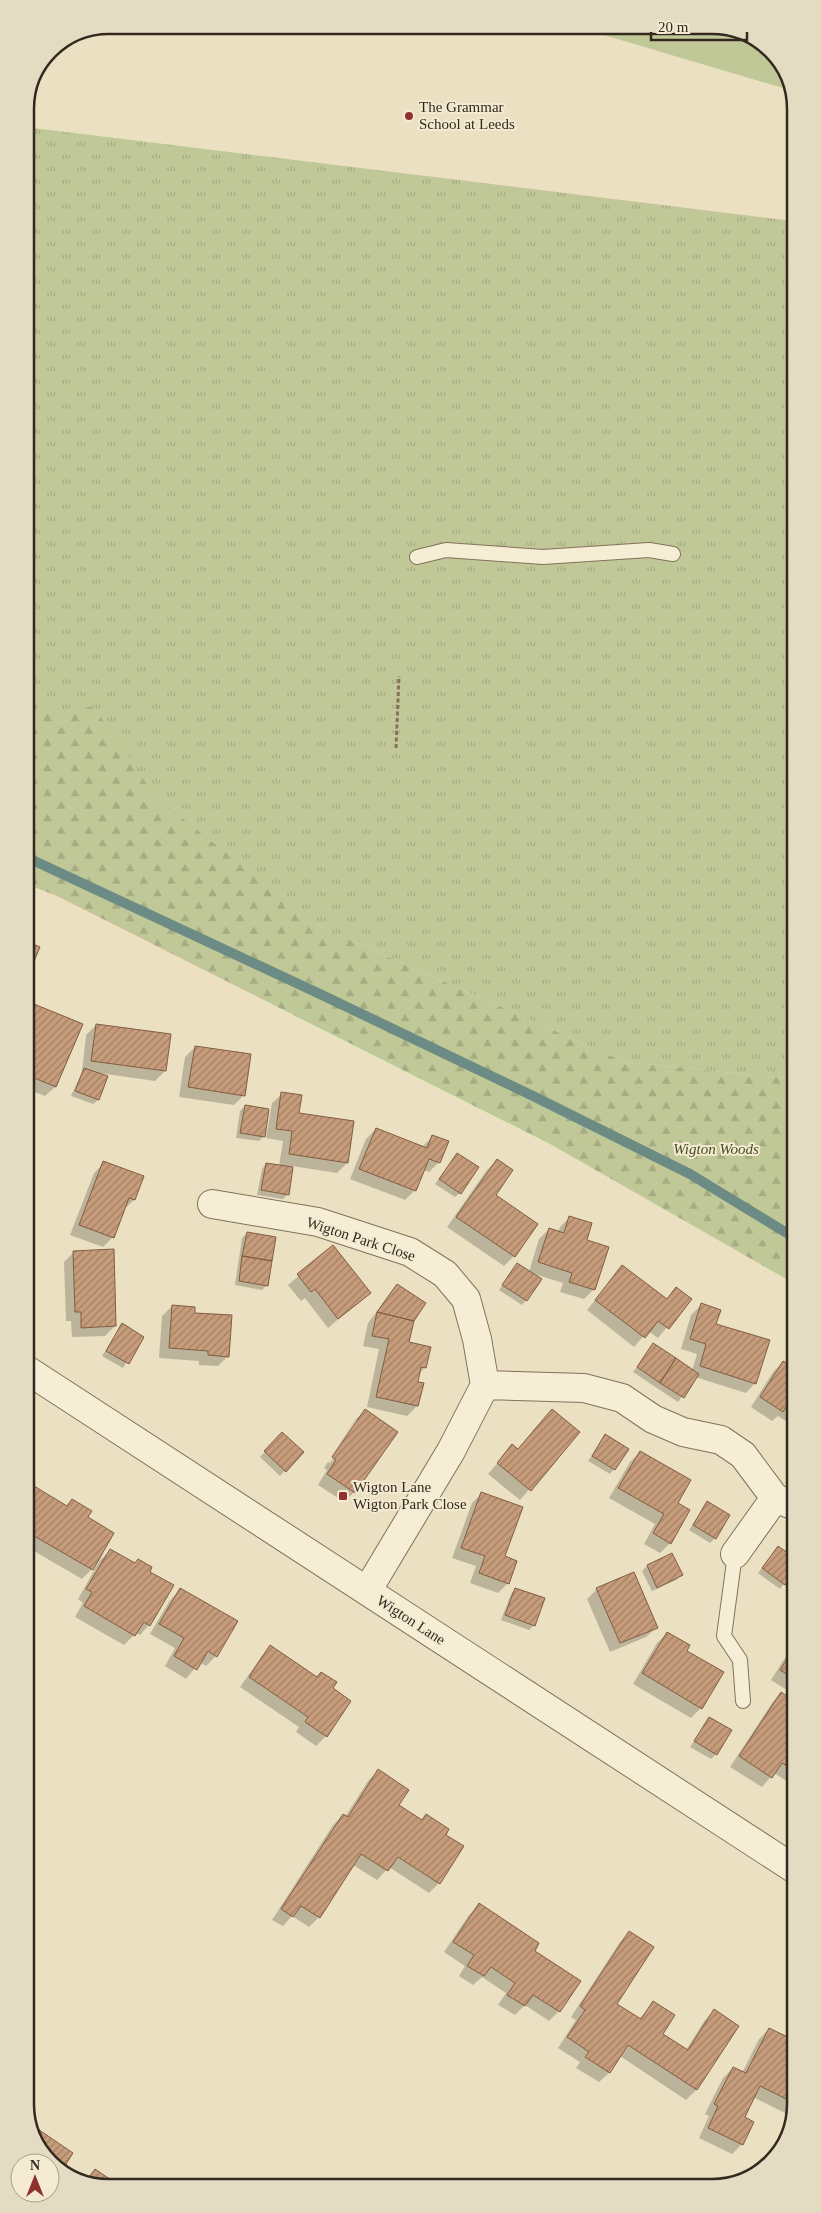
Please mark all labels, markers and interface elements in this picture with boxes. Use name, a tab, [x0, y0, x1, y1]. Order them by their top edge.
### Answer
scale bar	[651, 10, 747, 42]
text: 20 m	[658, 19, 689, 35]
place label: The Grammar School at Leeds	[419, 99, 515, 132]
marker: The Grammar School at Leeds	[403, 110, 415, 122]
park label: Wigton Woods	[673, 1141, 759, 1157]
street label: Wigton Park Close	[305, 1214, 418, 1264]
place label: Wigton Lane Wigton Park Close	[353, 1479, 467, 1512]
marker: Wigton Lane Wigton Park Close	[337, 1490, 349, 1502]
street label: Wigton Lane	[374, 1592, 448, 1648]
north arrow	[10, 2153, 60, 2203]
text: N	[30, 2158, 40, 2173]

